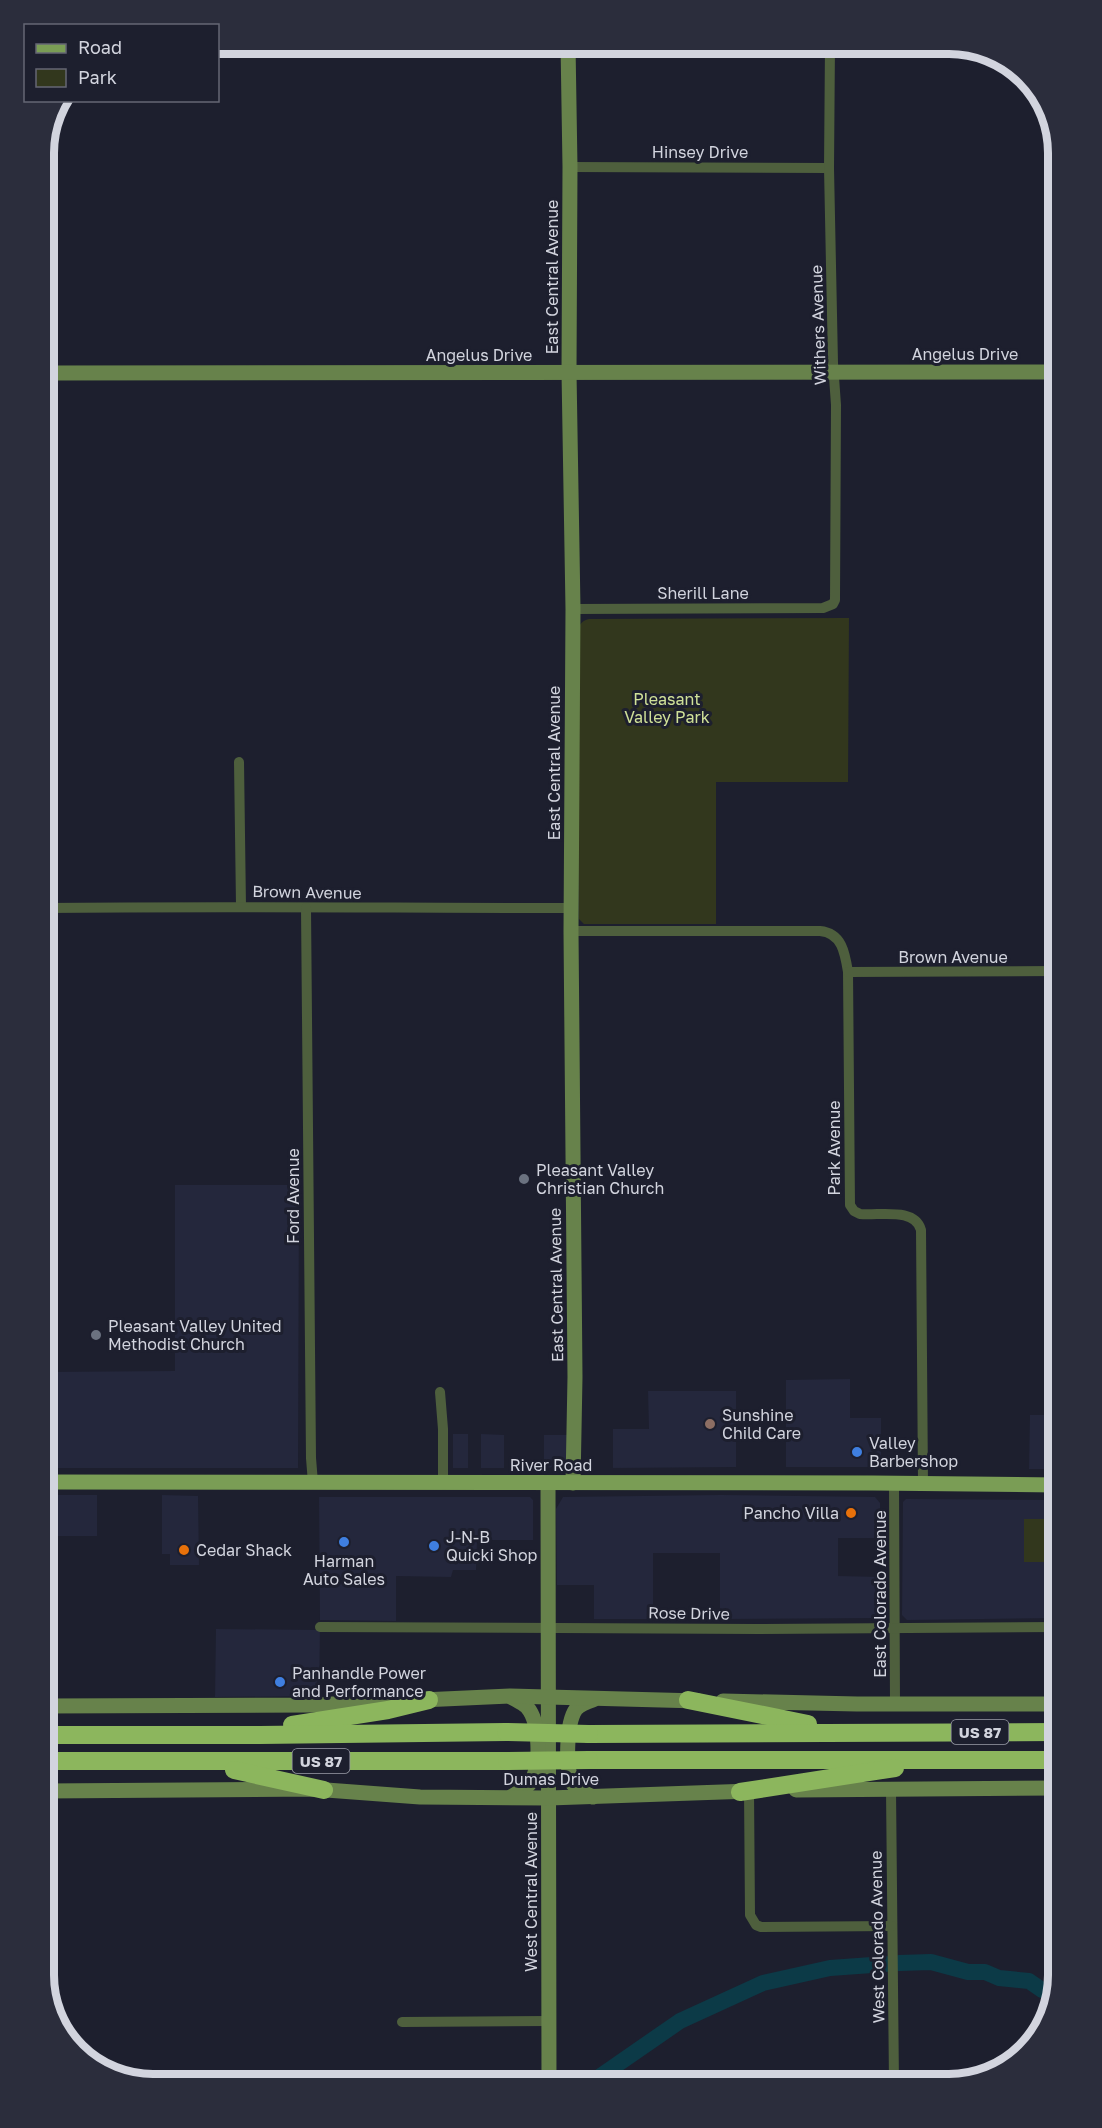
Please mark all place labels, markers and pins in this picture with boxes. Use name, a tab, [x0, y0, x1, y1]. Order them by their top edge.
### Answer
place label: Pleasant Valley Christian Church	[536, 1160, 664, 1198]
marker: Pleasant Valley Christian Church	[517, 1172, 531, 1186]
place label: Pleasant Valley United Methodist Church	[108, 1316, 282, 1354]
marker: Pleasant Valley United Methodist Church	[89, 1328, 103, 1342]
place label: Sunshine Child Care	[722, 1405, 801, 1443]
marker: Sunshine Child Care	[703, 1417, 717, 1431]
place label: Valley Barbershop	[869, 1433, 958, 1471]
marker: Valley Barbershop	[850, 1445, 864, 1459]
place label: Pancho Villa	[743, 1503, 839, 1523]
marker: Pancho Villa	[844, 1506, 858, 1520]
place label: J-N-B Quicki Shop	[446, 1527, 538, 1565]
marker: Harman Auto Sales	[337, 1535, 351, 1549]
marker: J-N-B Quicki Shop	[427, 1539, 441, 1553]
place label: Cedar Shack	[196, 1540, 292, 1560]
marker: Cedar Shack	[177, 1543, 191, 1557]
place label: Harman Auto Sales	[303, 1551, 385, 1589]
place label: Panhandle Power and Performance	[292, 1663, 426, 1701]
marker: Panhandle Power and Performance	[273, 1675, 287, 1689]

